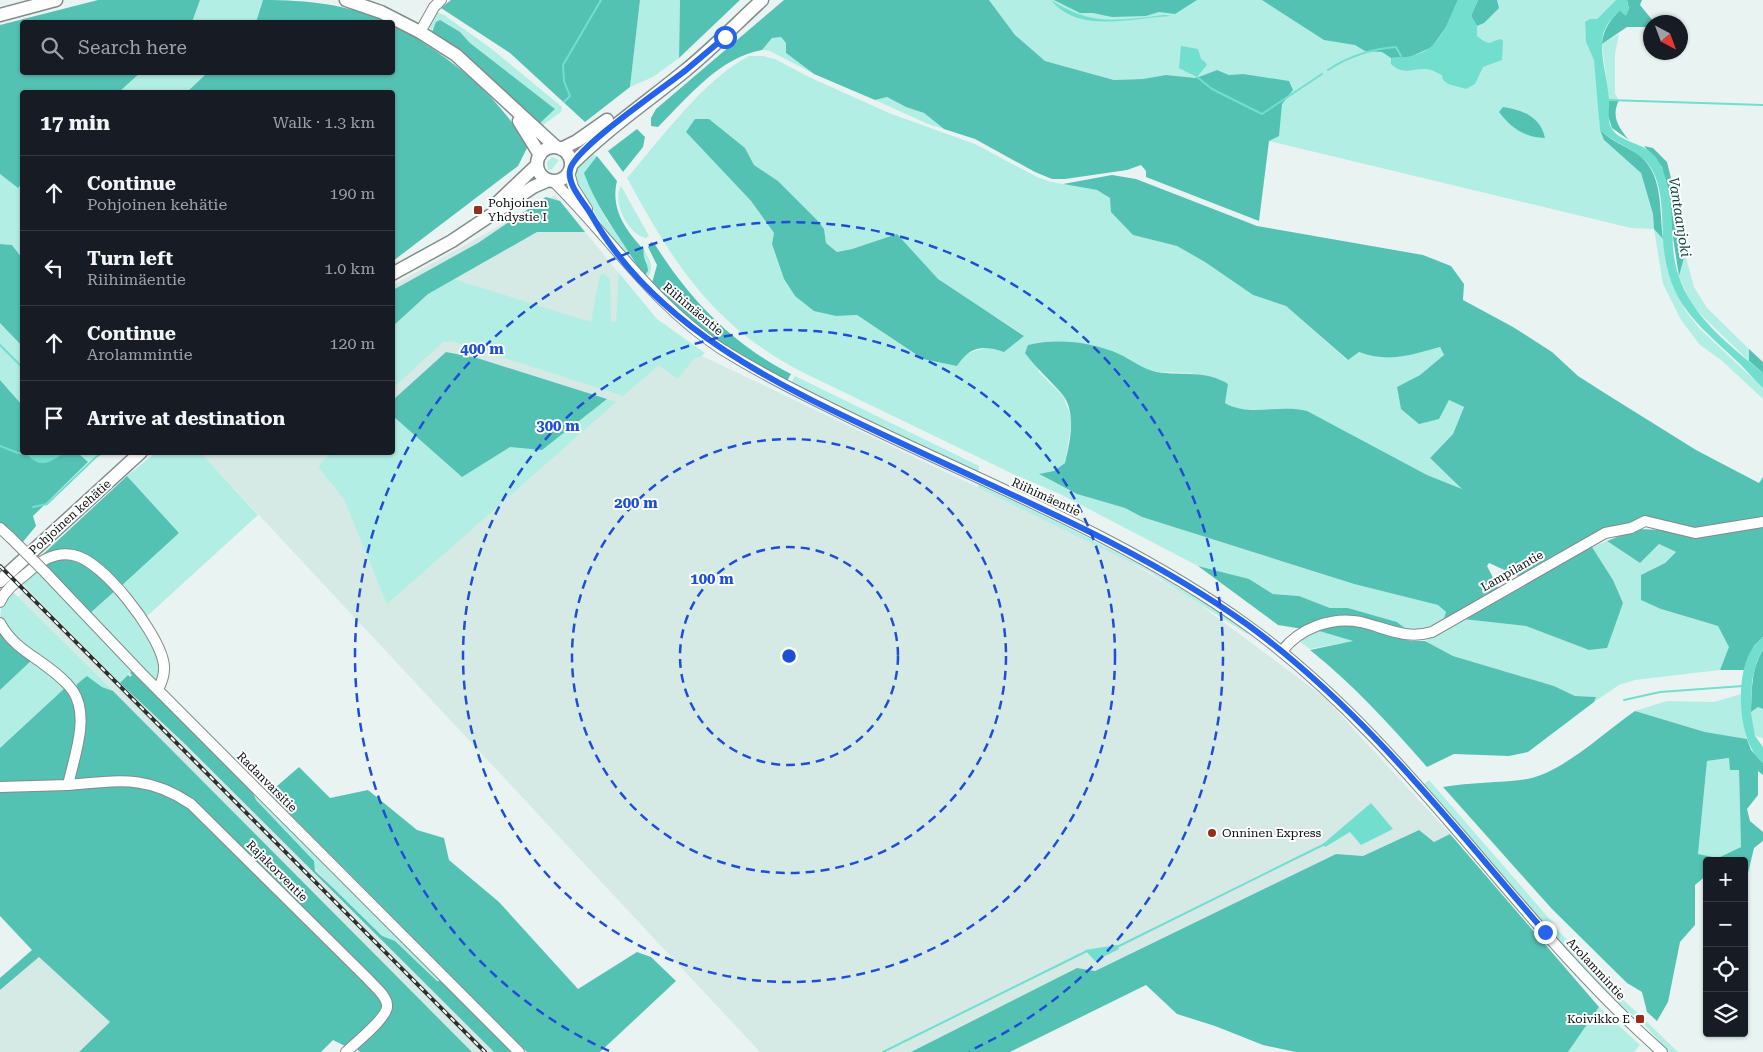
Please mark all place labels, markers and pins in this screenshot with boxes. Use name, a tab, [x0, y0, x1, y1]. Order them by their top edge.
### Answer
place label: Pohjoinen Yhdystie I	[488, 196, 548, 224]
marker: Pohjoinen Yhdystie I	[472, 204, 484, 216]
centre of rings	[780, 647, 798, 665]
place label: Onninen Express	[1222, 826, 1321, 840]
marker: Onninen Express	[1206, 827, 1218, 839]
place label: Koivikko E	[1567, 1012, 1630, 1026]
marker: Koivikko E	[1634, 1013, 1646, 1025]

